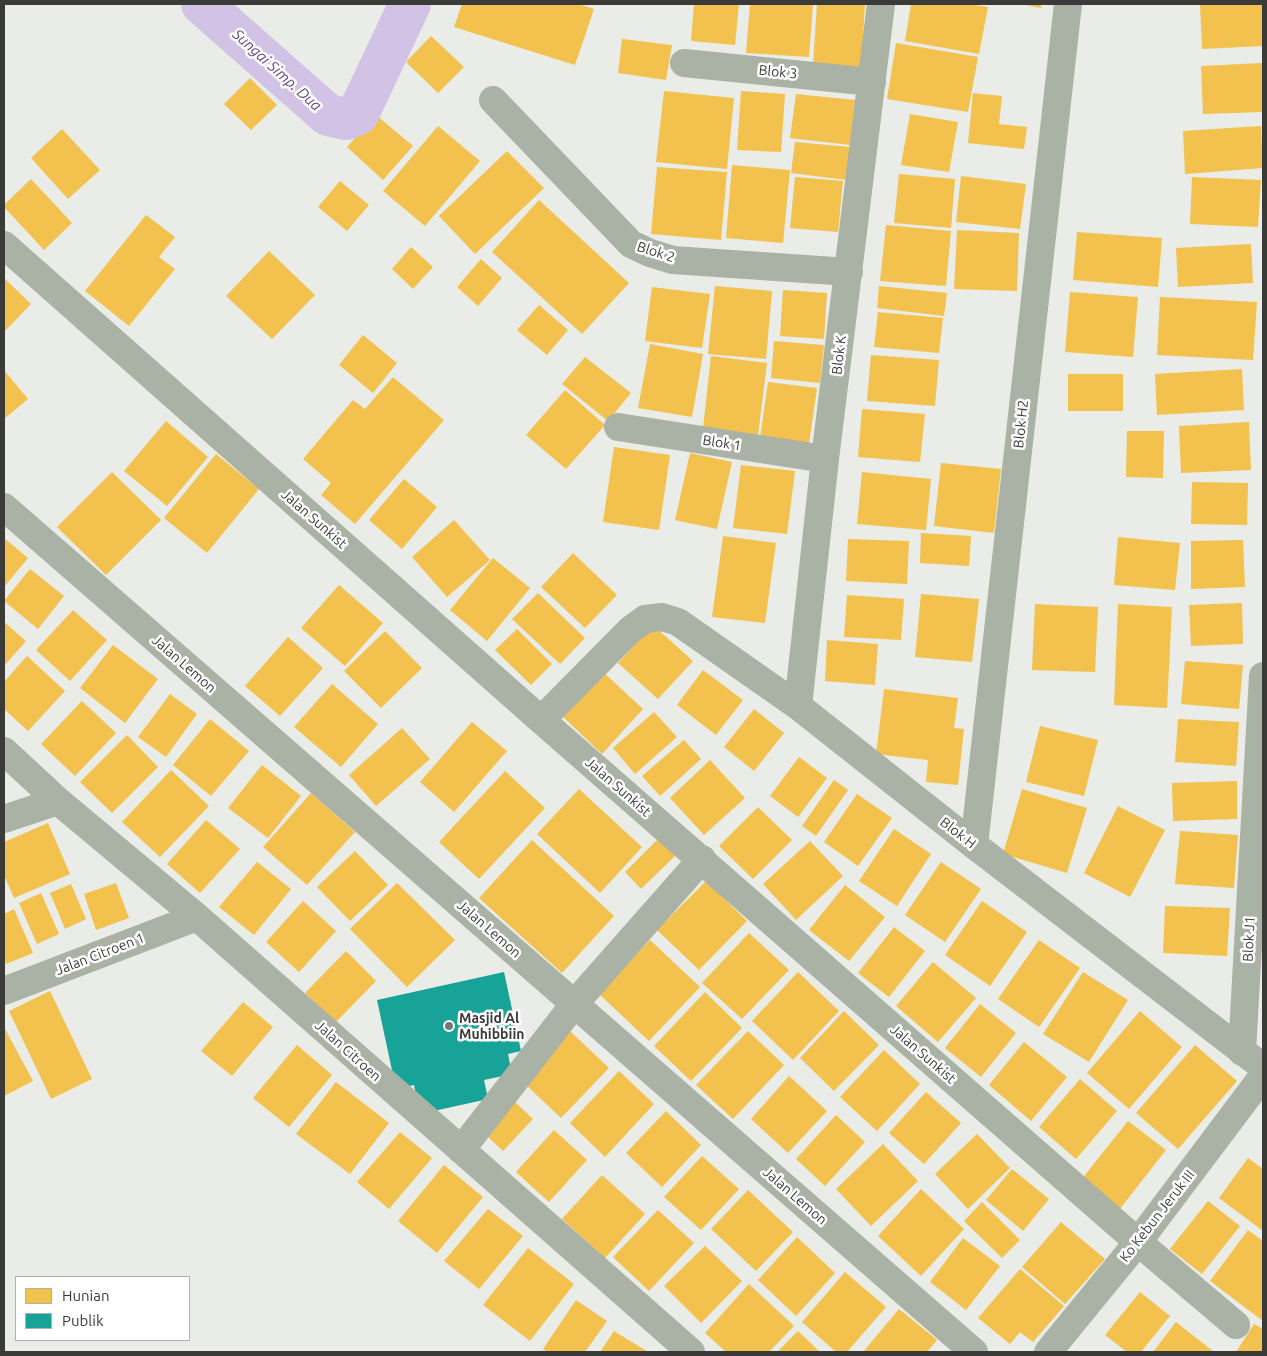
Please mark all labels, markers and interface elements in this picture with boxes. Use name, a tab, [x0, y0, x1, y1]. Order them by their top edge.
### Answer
water label: Sungai Simp. Dua	[229, 25, 325, 115]
street label: Blok 3	[758, 62, 798, 82]
street label: Blok 2	[635, 238, 677, 266]
street label: Blok K	[828, 334, 850, 376]
street label: Blok H2	[1010, 399, 1032, 449]
street label: Blok 1	[701, 432, 743, 454]
street label: Jalan Sunkist	[278, 486, 350, 552]
street label: Jalan Lemon	[149, 632, 219, 696]
street label: Jalan Sunkist	[582, 754, 654, 820]
street label: Blok H	[937, 814, 979, 852]
street label: Jalan Lemon	[454, 897, 524, 961]
street label: Blok J1	[1239, 916, 1259, 962]
street label: Jalan Citroen 1	[53, 929, 147, 979]
place label: Masjid Al Muhibbiin	[459, 1010, 524, 1042]
street label: Jalan Citroen	[312, 1017, 384, 1085]
marker: Masjid Al Muhibbiin	[443, 1020, 455, 1032]
street label: Jalan Sunkist	[887, 1021, 959, 1087]
street label: Jalan Lemon	[760, 1164, 830, 1228]
street label: Ko Kebun Jeruk III	[1116, 1167, 1198, 1265]
legend	[15, 1276, 190, 1341]
text: Hunian	[62, 1287, 110, 1304]
text: Publik	[62, 1312, 103, 1329]

